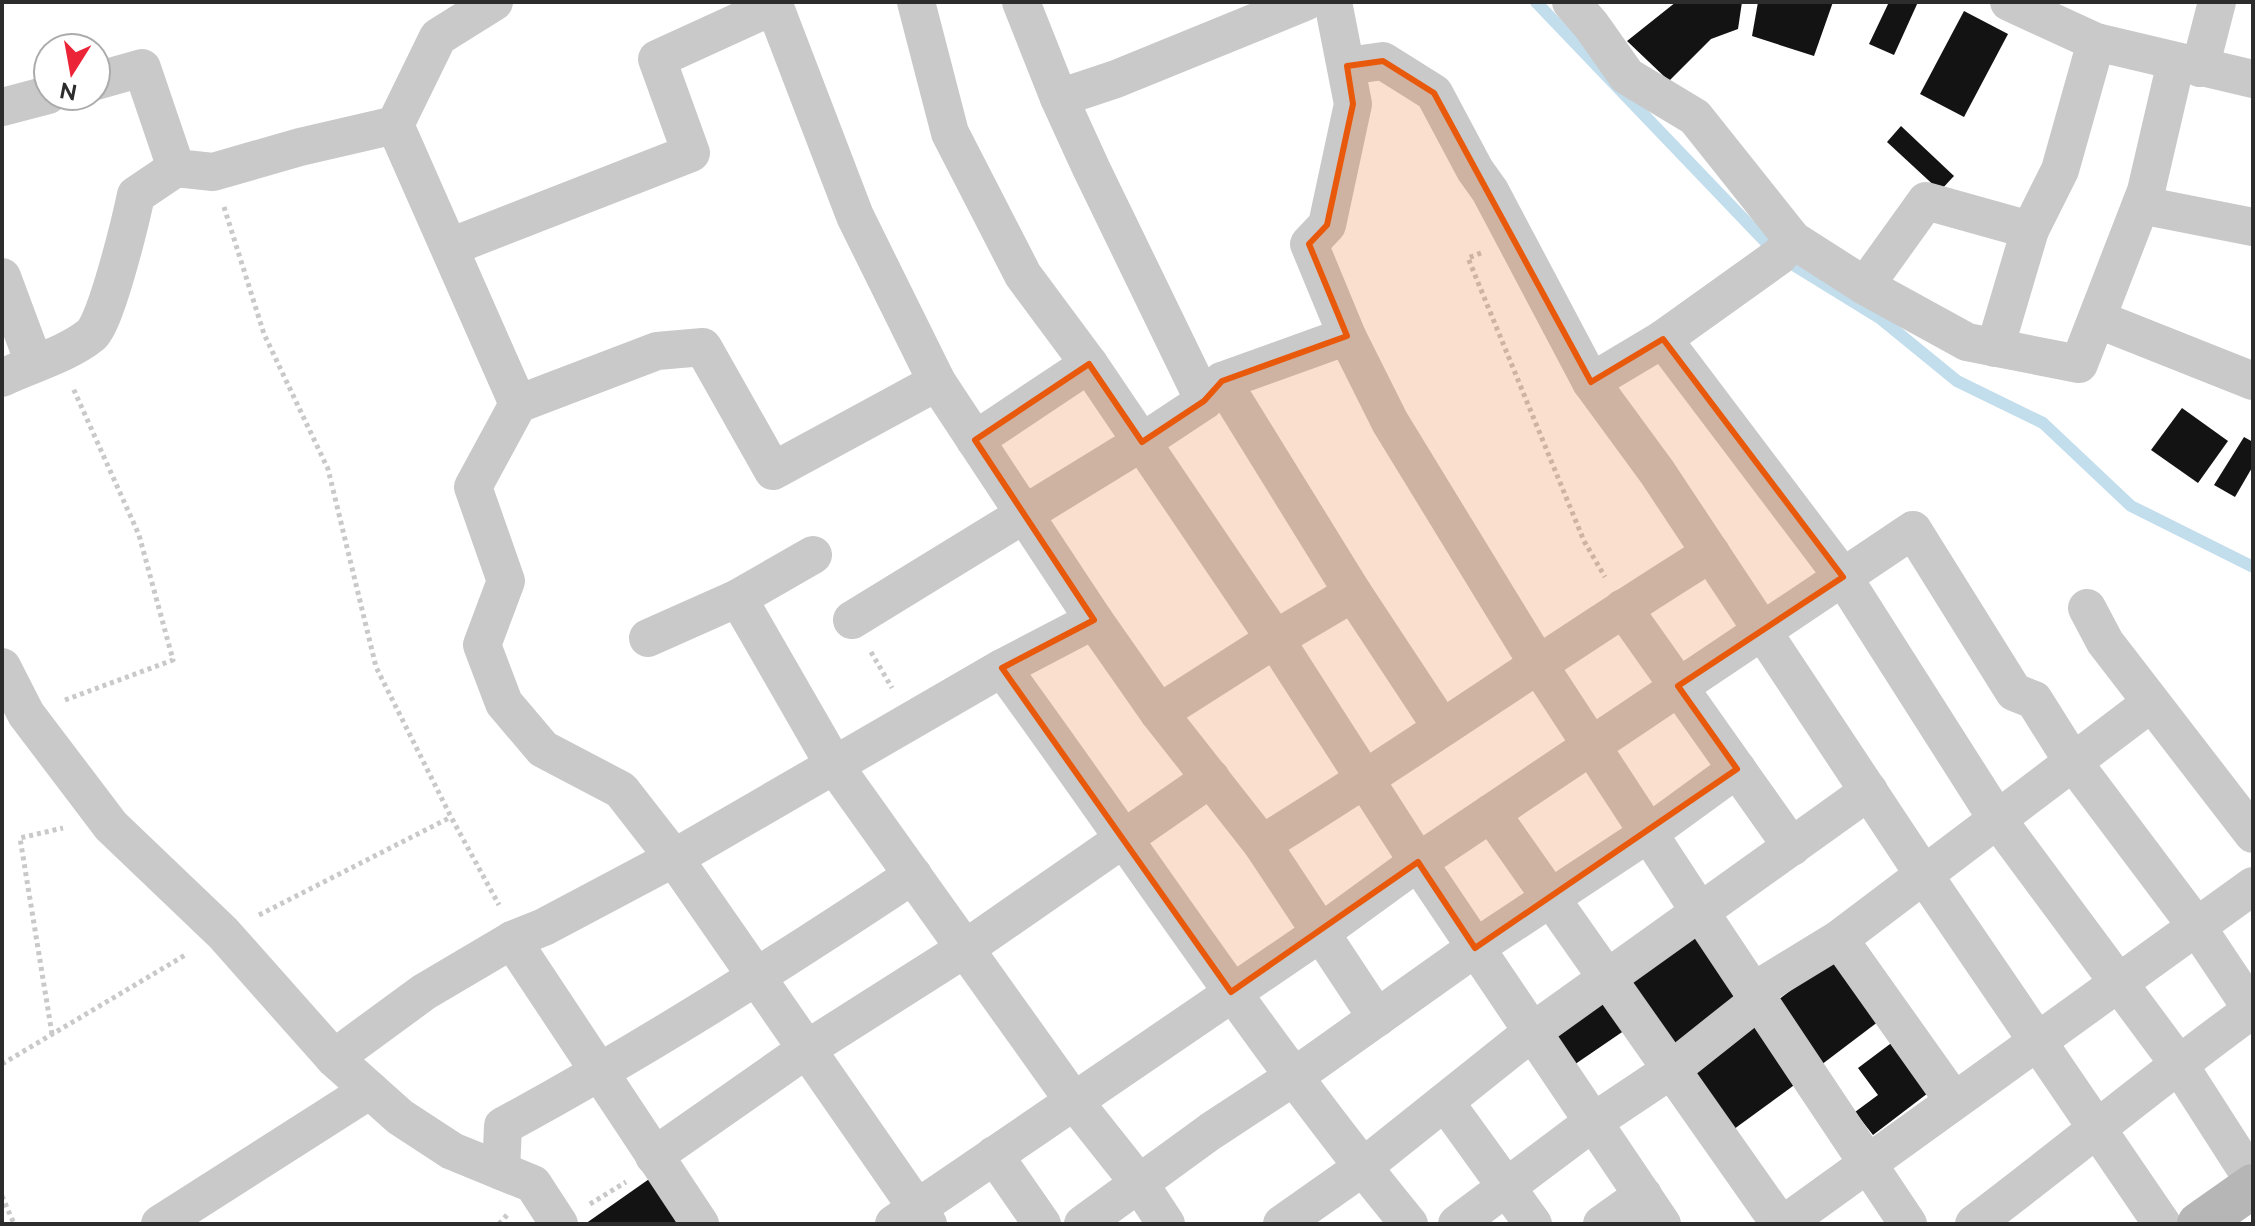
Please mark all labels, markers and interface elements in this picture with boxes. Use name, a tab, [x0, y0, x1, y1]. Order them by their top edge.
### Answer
north arrow	[32, 32, 112, 112]
text: N	[57, 77, 79, 106]

